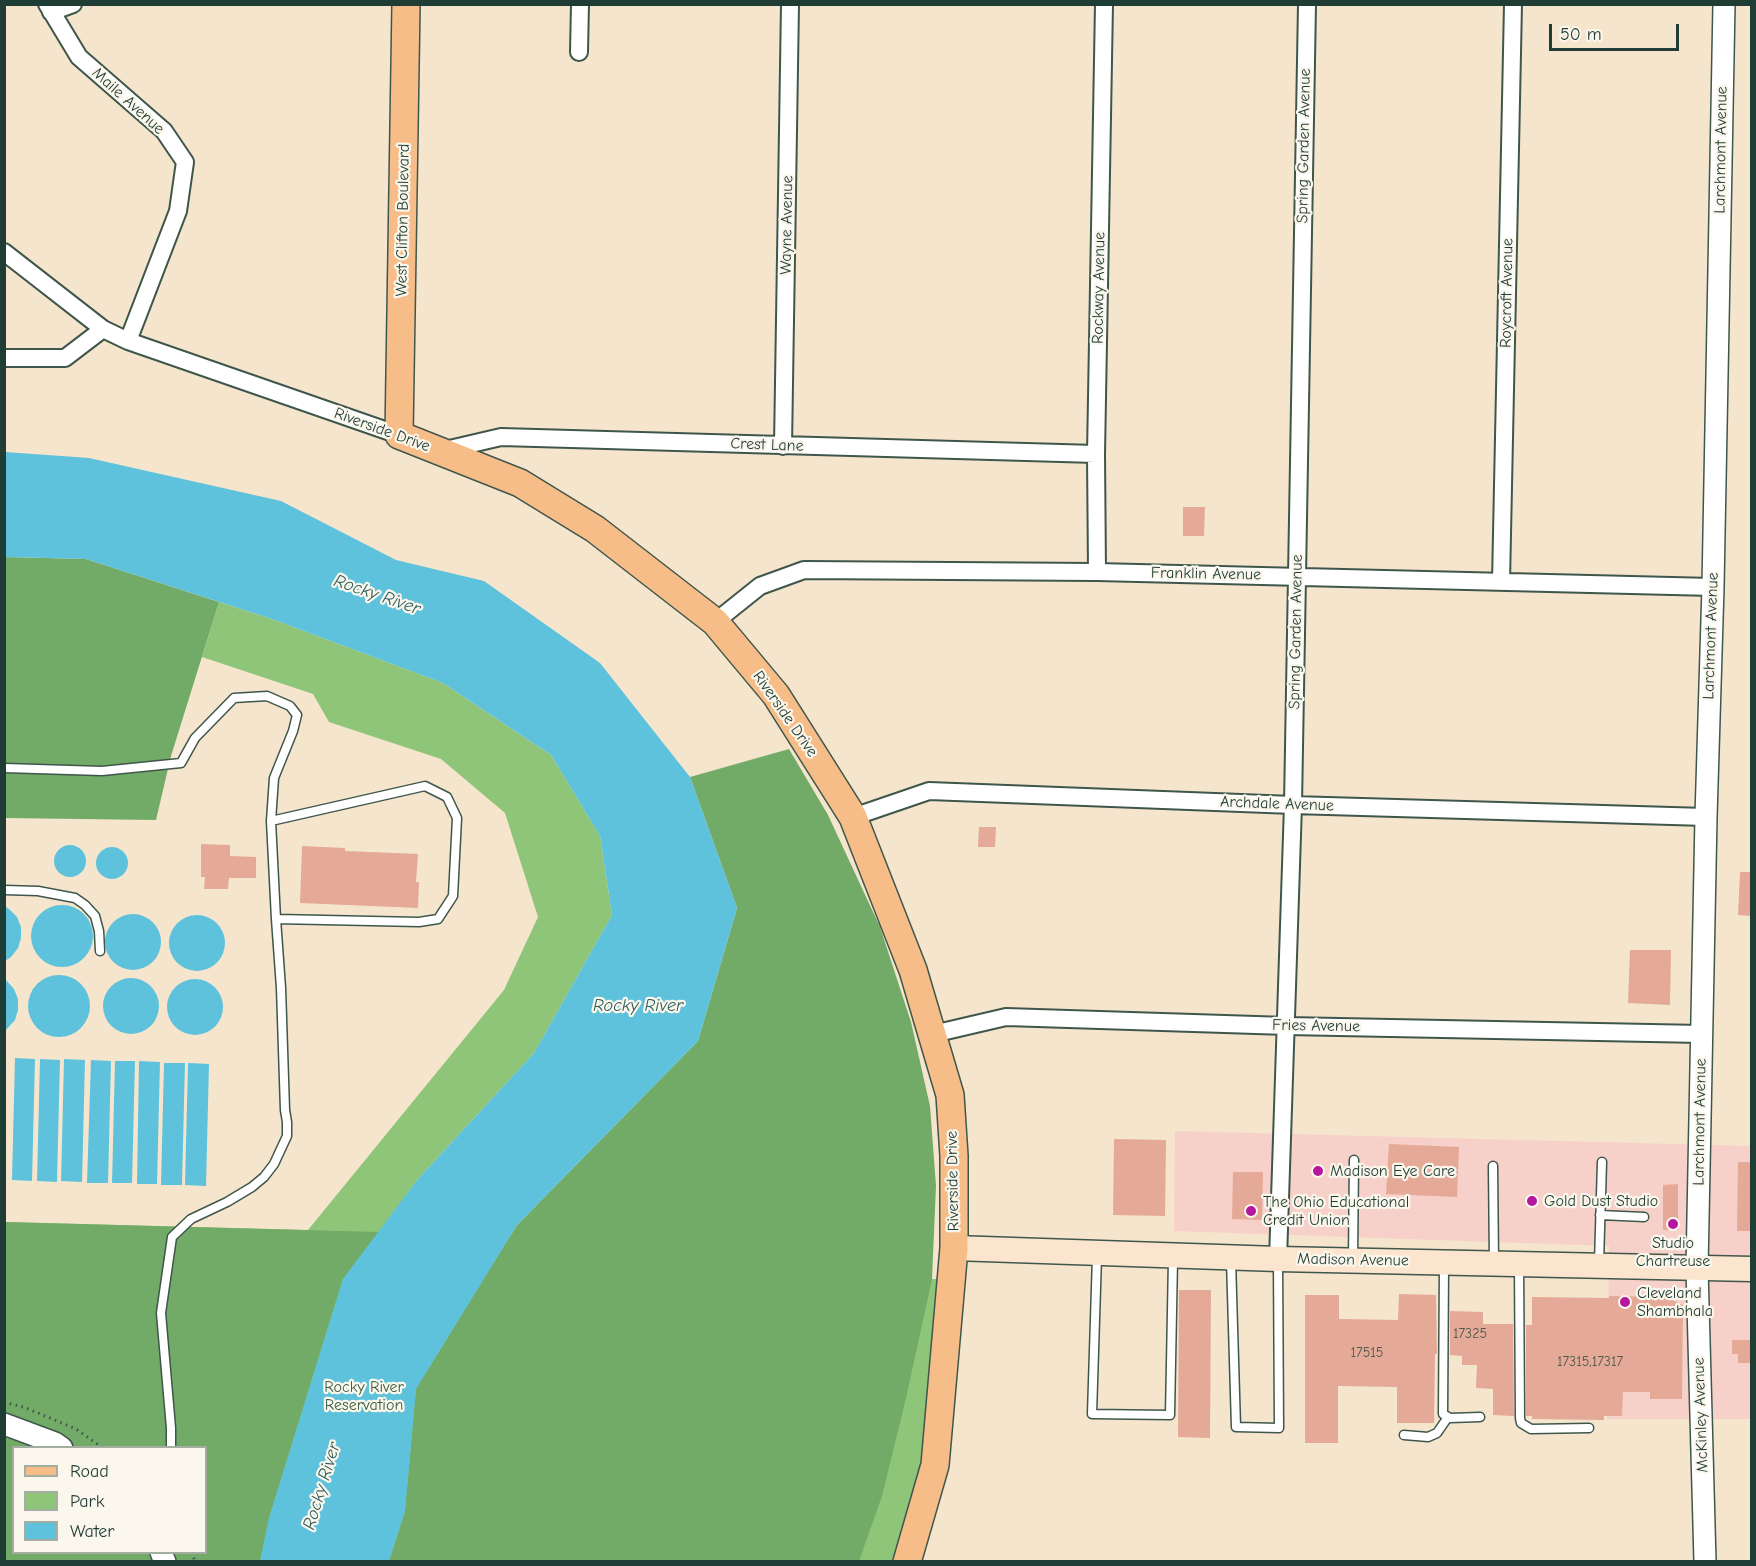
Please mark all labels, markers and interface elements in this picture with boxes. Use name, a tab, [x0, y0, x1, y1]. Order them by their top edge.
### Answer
scale bar	[1552, 12, 1682, 50]
text: 50 m	[1560, 24, 1602, 45]
street label: Maile Avenue	[88, 63, 168, 139]
street label: Spring Garden Avenue	[1293, 68, 1315, 224]
street label: Larchmont Avenue	[1710, 86, 1732, 214]
street label: West Clifton Boulevard	[392, 144, 414, 296]
street label: Wayne Avenue	[777, 175, 797, 275]
street label: Rockway Avenue	[1088, 232, 1110, 344]
street label: Roycroft Avenue	[1496, 238, 1518, 348]
street label: Riverside Drive	[332, 404, 432, 456]
street label: Crest Lane	[730, 434, 804, 456]
street label: Spring Garden Avenue	[1285, 554, 1307, 710]
street label: Franklin Avenue	[1151, 563, 1261, 585]
water label: Rocky River	[331, 570, 423, 620]
street label: Larchmont Avenue	[1699, 572, 1723, 700]
street label: Riverside Drive	[748, 667, 822, 761]
street label: Archdale Avenue	[1220, 792, 1334, 816]
water label: Rocky River	[593, 995, 683, 1017]
street label: Fries Avenue	[1272, 1016, 1360, 1036]
street label: Larchmont Avenue	[1689, 1058, 1711, 1186]
street label: Riverside Drive	[943, 1131, 963, 1231]
place label: Madison Eye Care	[1330, 1161, 1455, 1181]
marker: Madison Eye Care	[1311, 1164, 1325, 1178]
place label: Gold Dust Studio	[1544, 1191, 1658, 1211]
place label: The Ohio Educational Credit Union	[1263, 1192, 1409, 1230]
marker: Gold Dust Studio	[1525, 1194, 1539, 1208]
marker: The Ohio Educational Credit Union	[1244, 1204, 1258, 1218]
marker: Studio Chartreuse	[1666, 1217, 1680, 1231]
place label: Studio Chartreuse	[1636, 1233, 1710, 1271]
street label: Madison Avenue	[1297, 1249, 1409, 1271]
place label: Cleveland Shambhala	[1637, 1283, 1713, 1321]
marker: Cleveland Shambhala	[1618, 1295, 1632, 1309]
house number: 17325	[1453, 1326, 1487, 1342]
house number: 17515	[1351, 1345, 1383, 1361]
house number: 17315,17317	[1557, 1354, 1623, 1370]
street label: McKinley Avenue	[1689, 1357, 1713, 1473]
park label: Rocky River Reservation	[324, 1377, 404, 1415]
water label: Rocky River	[298, 1440, 346, 1532]
legend	[12, 1446, 207, 1554]
text: Road	[70, 1461, 109, 1482]
text: Park	[70, 1491, 104, 1512]
text: Water	[70, 1521, 114, 1542]

